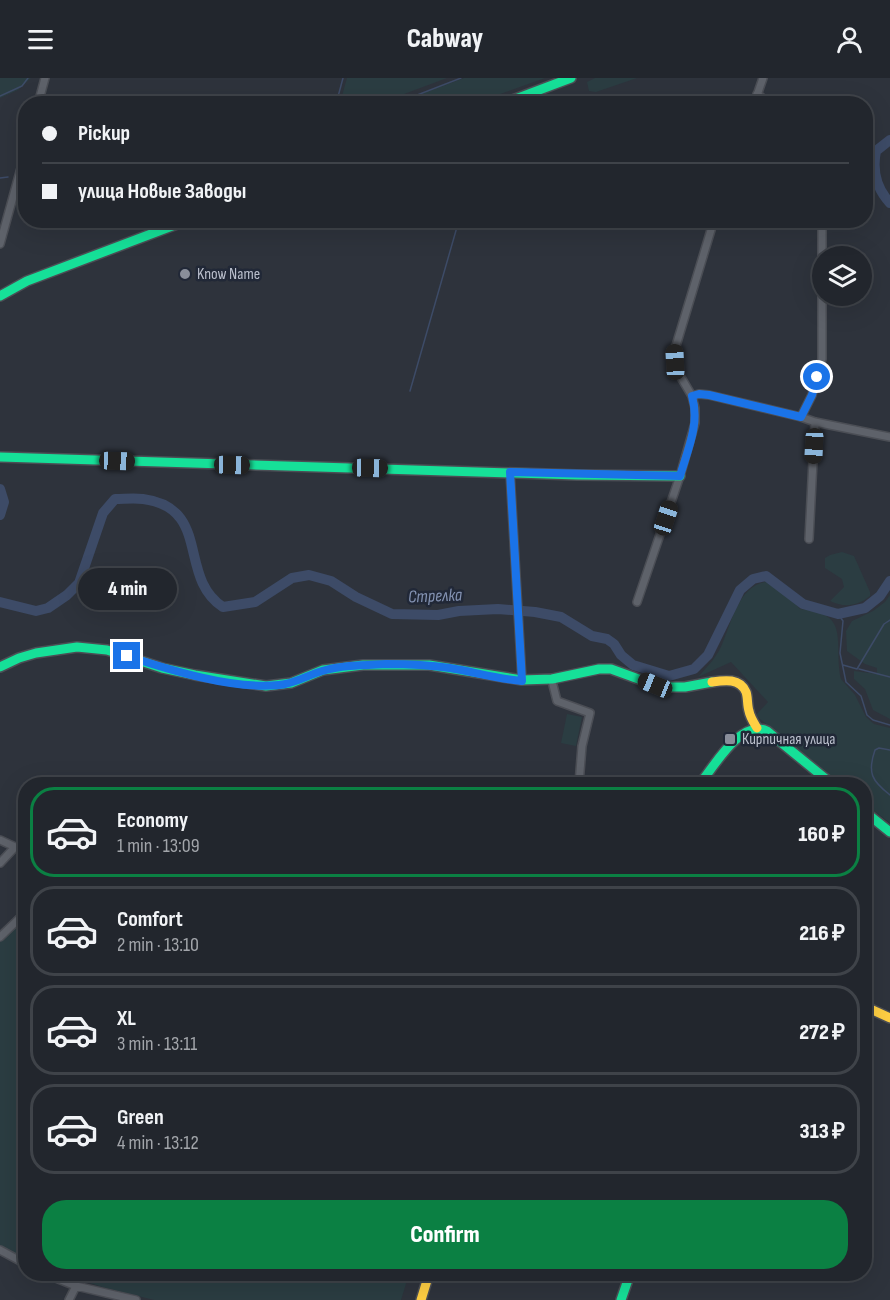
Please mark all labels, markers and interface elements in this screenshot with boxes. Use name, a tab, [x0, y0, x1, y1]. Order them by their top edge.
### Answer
icon: menu	[24, 23, 57, 56]
text: Cabway	[407, 23, 483, 55]
icon: person	[833, 23, 866, 56]
text: Pickup	[78, 120, 130, 147]
text: улица Новые Заводы	[78, 178, 246, 205]
map controls	[812, 246, 872, 306]
button: layers	[812, 246, 872, 306]
place label: Know Name	[197, 265, 260, 284]
marker: Know Name	[178, 267, 192, 281]
car	[665, 344, 685, 380]
route start	[803, 363, 830, 390]
car	[804, 428, 824, 464]
car	[99, 451, 135, 471]
car	[214, 456, 250, 474]
car	[352, 459, 388, 477]
car	[652, 498, 680, 538]
callout: 4 min	[78, 569, 176, 611]
text: 4 min	[108, 577, 147, 601]
water label: Стрелка	[408, 585, 463, 607]
route end	[113, 642, 140, 669]
car	[635, 670, 675, 700]
place label: Кирпичная улица	[742, 730, 835, 749]
marker: Кирпичная улица	[723, 732, 737, 746]
icon: car	[45, 805, 99, 859]
text: Economy	[117, 807, 188, 834]
text: 160 ₽	[798, 821, 845, 848]
text: 1 min · 13:09	[117, 834, 200, 858]
icon: car	[45, 904, 99, 958]
text: Comfort	[117, 906, 183, 933]
text: 216 ₽	[799, 920, 845, 947]
text: 2 min · 13:10	[117, 933, 199, 957]
icon: car	[45, 1003, 99, 1057]
text: XL	[117, 1005, 136, 1032]
text: 272 ₽	[799, 1019, 845, 1046]
text: 3 min · 13:11	[117, 1032, 197, 1056]
icon: car	[45, 1102, 99, 1156]
text: Green	[117, 1104, 164, 1131]
text: 313 ₽	[800, 1118, 845, 1145]
text: 4 min · 13:12	[117, 1131, 199, 1155]
button: Confirm	[42, 1200, 848, 1269]

